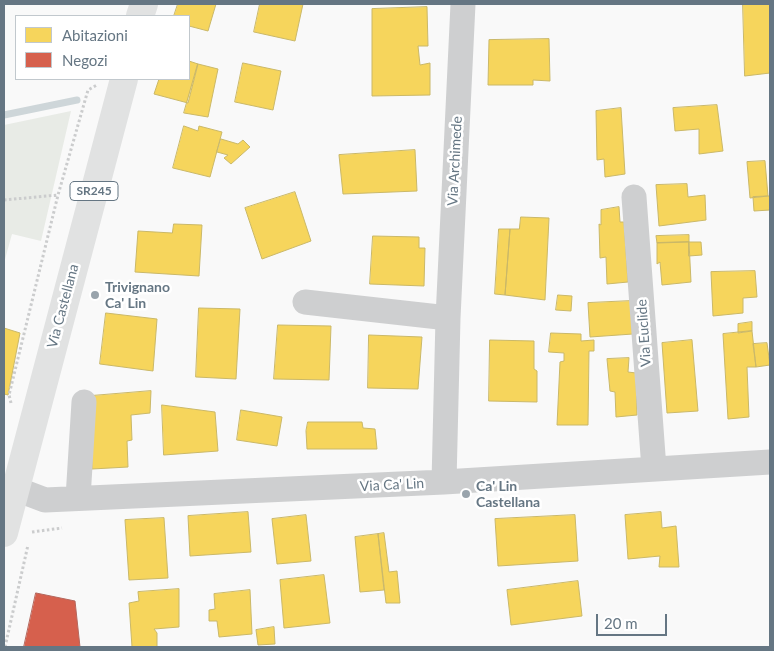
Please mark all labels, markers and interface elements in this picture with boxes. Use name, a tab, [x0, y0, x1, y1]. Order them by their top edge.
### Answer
legend	[15, 15, 190, 80]
text: Abitazioni	[62, 26, 128, 44]
text: Negozi	[62, 51, 108, 69]
street label: Via Archimede	[444, 116, 466, 206]
road number: SR245	[70, 182, 118, 200]
street label: Via Castellana	[44, 262, 82, 350]
place label: Trivignano Ca' Lin	[105, 279, 170, 312]
marker: Trivignano Ca' Lin	[89, 289, 101, 301]
street label: Via Euclide	[633, 299, 655, 367]
street label: Via Ca' Lin	[359, 475, 425, 495]
place label: Ca' Lin Castellana	[476, 478, 540, 511]
marker: Ca' Lin Castellana	[460, 488, 472, 500]
scale bar	[599, 604, 670, 636]
text: 20 m	[604, 614, 638, 632]

